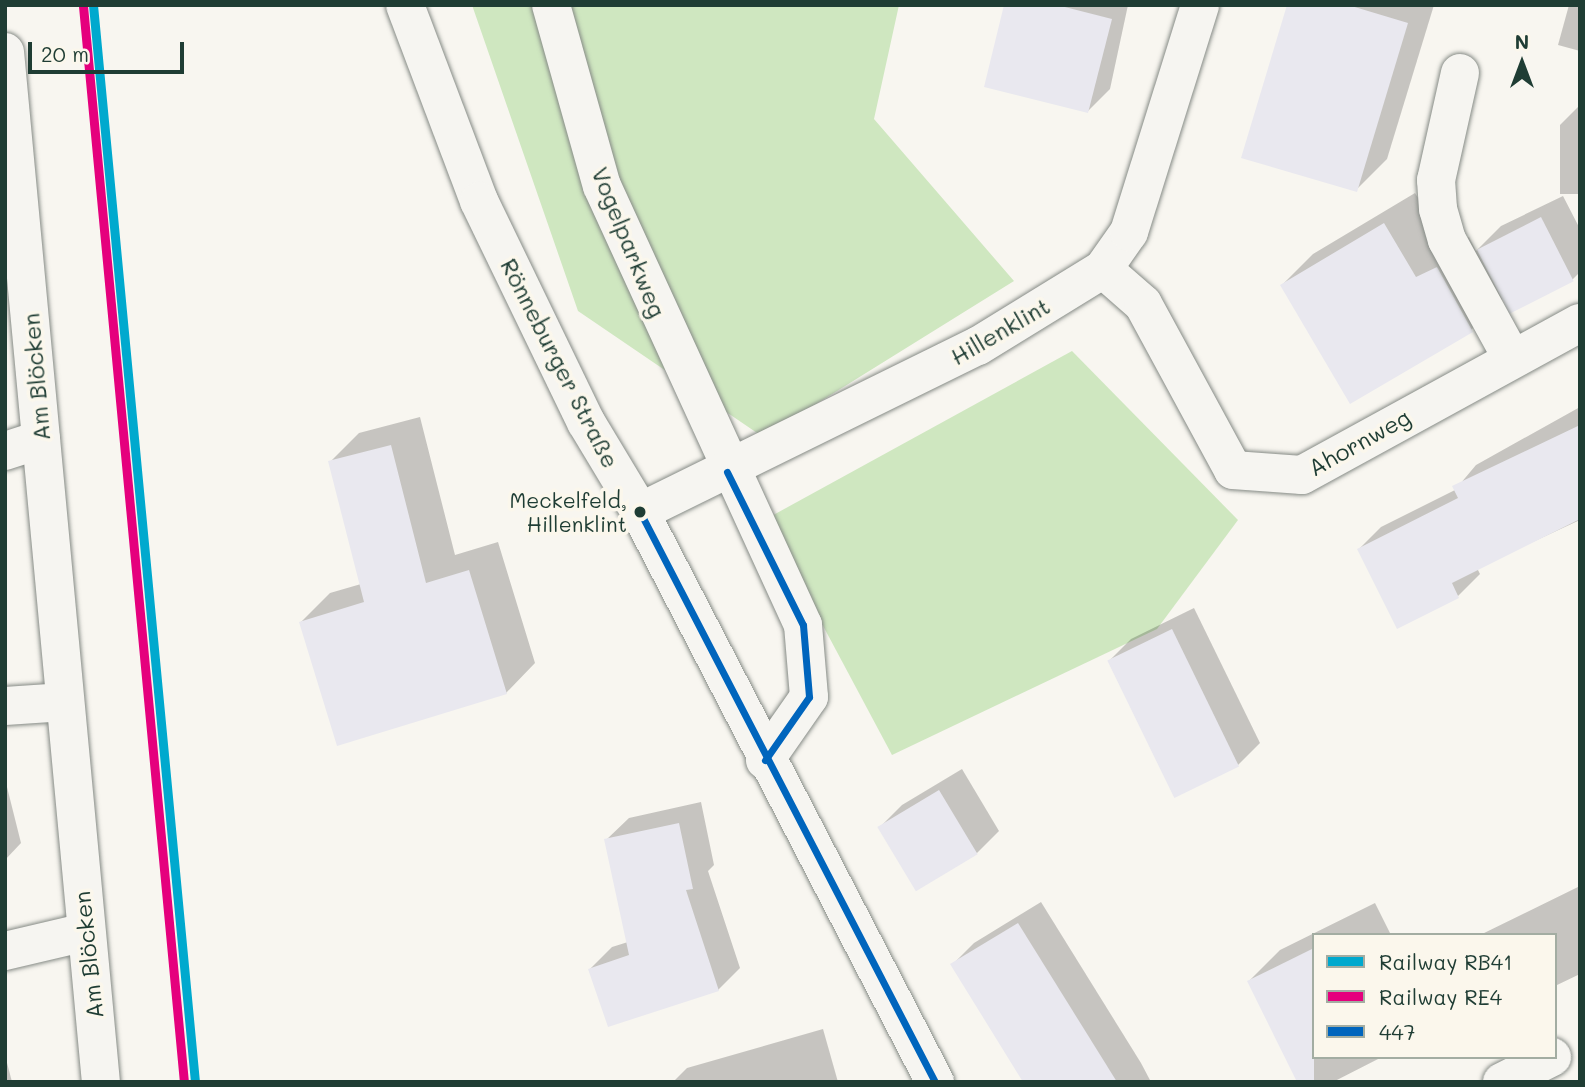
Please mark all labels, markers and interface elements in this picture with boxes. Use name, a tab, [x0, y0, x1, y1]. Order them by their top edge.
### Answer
scale bar	[32, 28, 187, 72]
north arrow	[1487, 28, 1557, 98]
text: N	[1515, 29, 1529, 54]
text: 20 m	[41, 40, 89, 67]
street label: Vogelparkweg	[586, 163, 672, 321]
street label: Rönneburger Straße	[495, 254, 625, 472]
street label: Hillenklint	[946, 292, 1054, 370]
street label: Am Blöcken	[17, 312, 55, 442]
street label: Ahornweg	[1303, 403, 1415, 481]
place label: Meckelfeld, Hillenklint	[509, 487, 627, 537]
marker: Meckelfeld, Hillenklint	[633, 505, 647, 519]
street label: Am Blöcken	[68, 890, 108, 1020]
legend	[1312, 933, 1557, 1059]
text: Railway RB41	[1379, 948, 1513, 975]
text: Railway RE4	[1379, 983, 1502, 1010]
text: 447	[1379, 1018, 1415, 1045]

